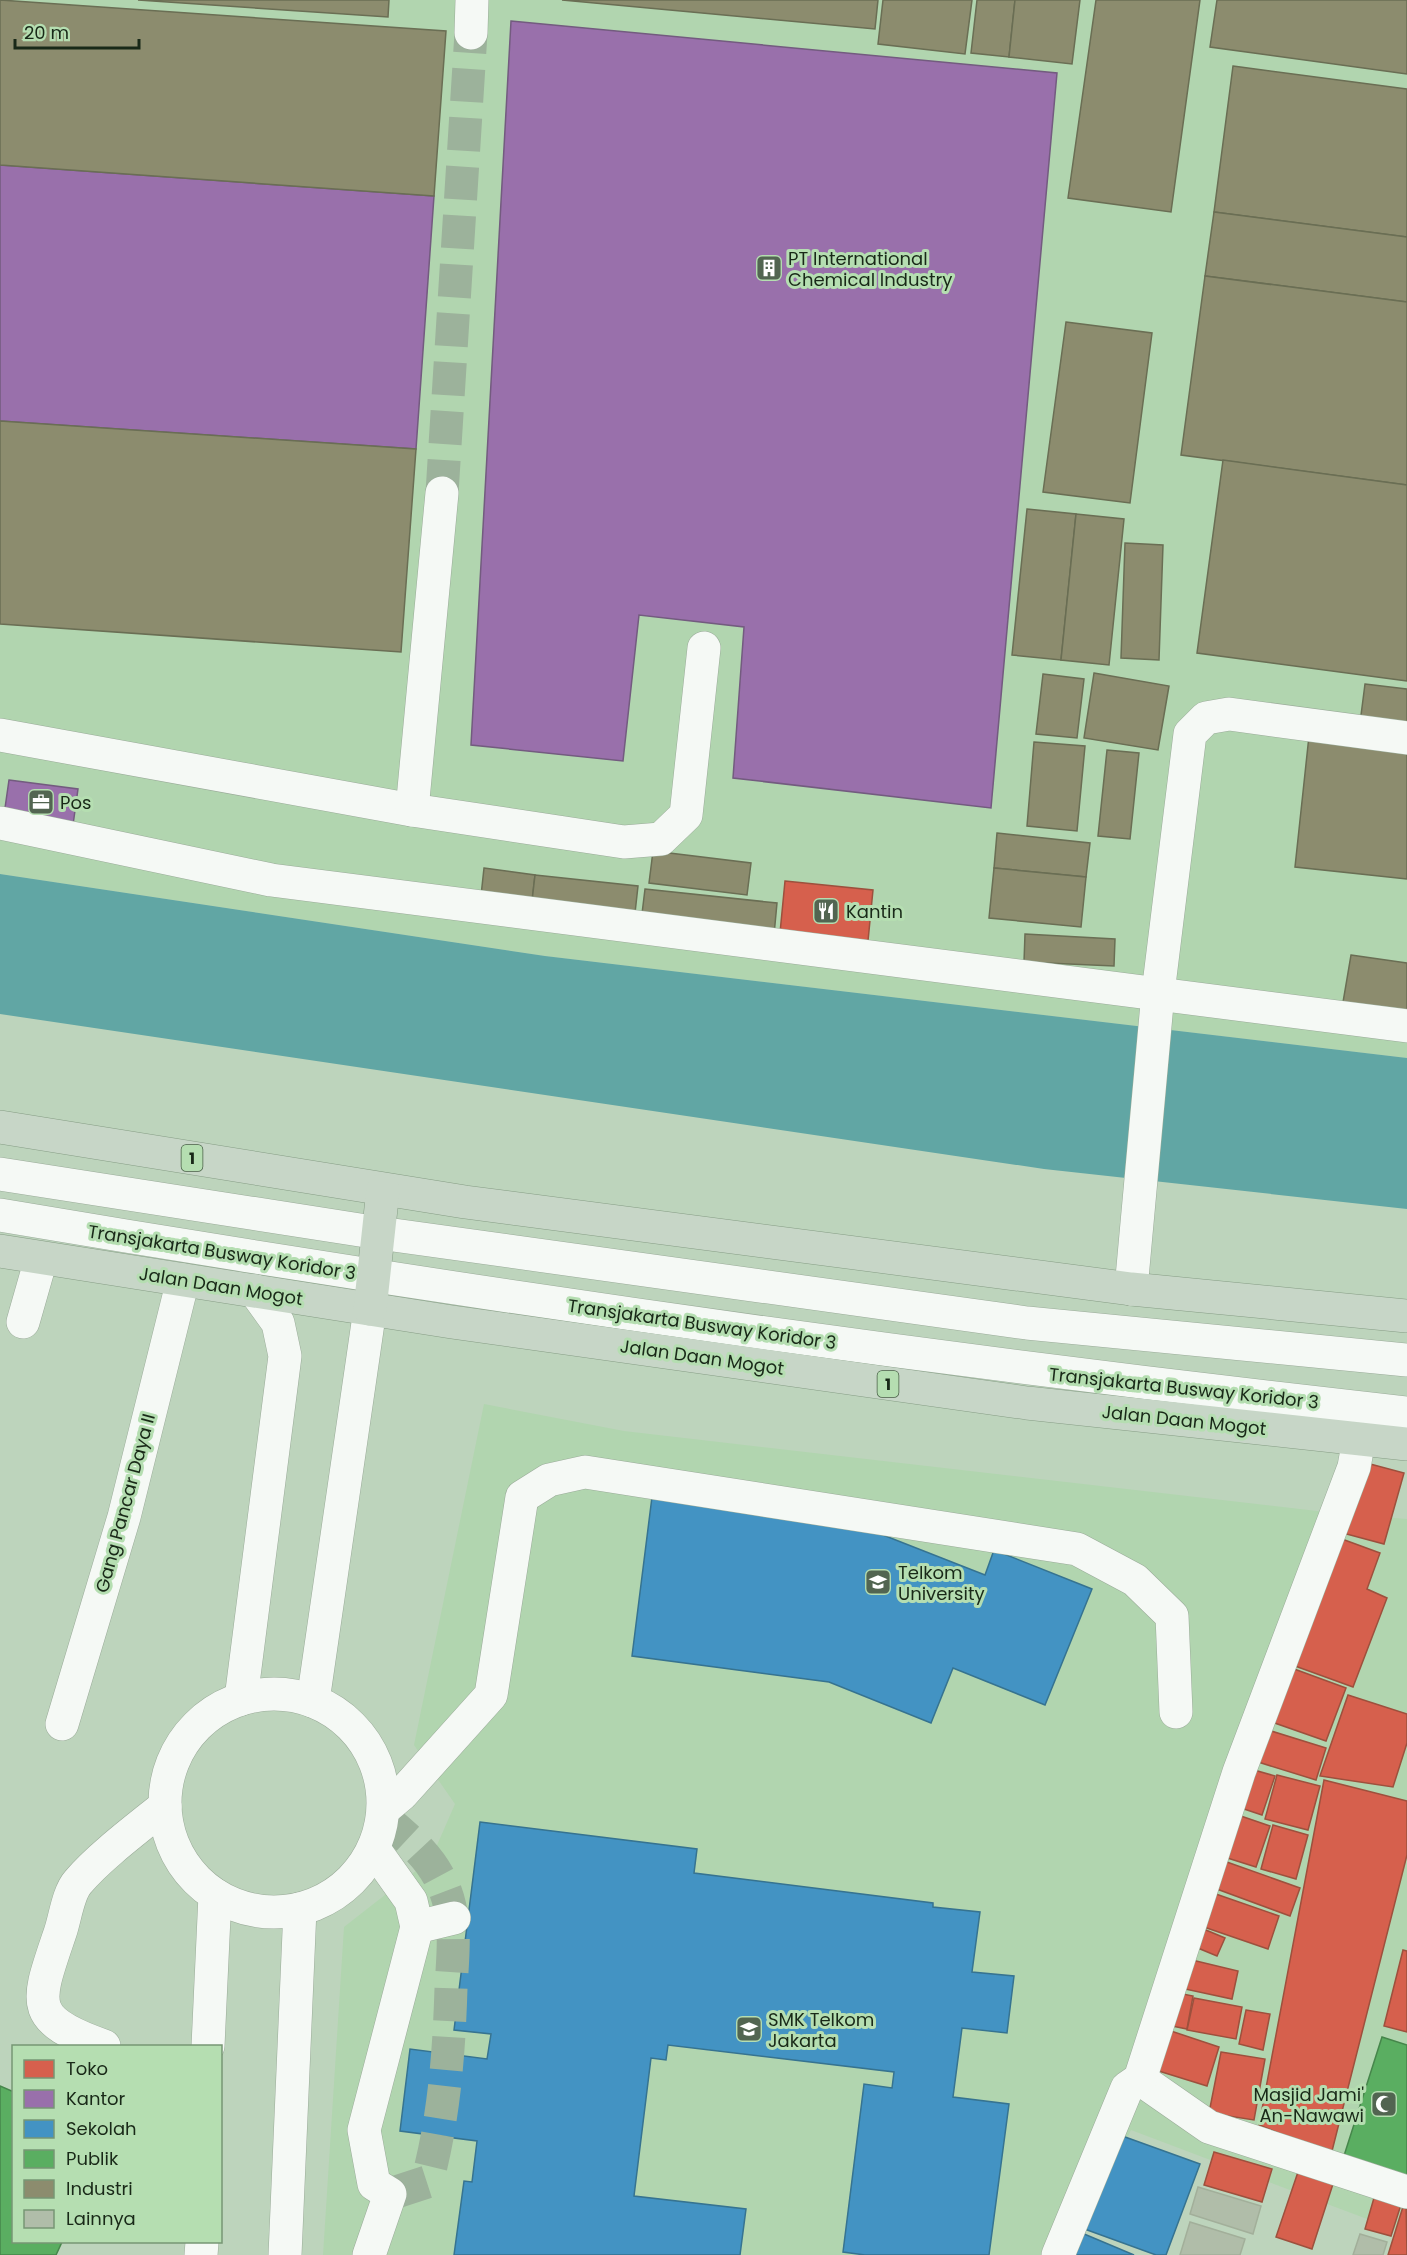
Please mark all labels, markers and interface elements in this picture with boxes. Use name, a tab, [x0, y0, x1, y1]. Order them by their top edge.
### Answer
scale bar	[15, 12, 140, 50]
text: 20 m	[24, 20, 69, 45]
place label: PT International Chemical Industry	[788, 246, 952, 292]
building icon: PT International Chemical Industry	[754, 253, 784, 283]
office icon: Pos	[26, 787, 56, 817]
place label: Pos	[60, 790, 91, 815]
restaurant icon: Kantin	[811, 896, 841, 926]
place label: Kantin	[846, 899, 903, 924]
road number: 1	[182, 1145, 202, 1171]
street label: Transjakarta Busway Koridor 3	[86, 1218, 358, 1286]
street label: Jalan Daan Mogot	[137, 1261, 305, 1311]
street label: Transjakarta Busway Koridor 3	[566, 1293, 838, 1355]
street label: Jalan Daan Mogot	[618, 1333, 786, 1381]
street label: Transjakarta Busway Koridor 3	[1048, 1361, 1320, 1415]
road number: 1	[878, 1371, 898, 1397]
street label: Jalan Daan Mogot	[1101, 1399, 1267, 1441]
street label: Gang Pancar Daya II	[89, 1411, 161, 1595]
place label: Telkom University	[898, 1560, 985, 1606]
school or university icon: Telkom University	[863, 1567, 893, 1597]
place label: SMK Telkom Jakarta	[768, 2007, 874, 2053]
school or university icon: SMK Telkom Jakarta	[734, 2014, 764, 2044]
legend	[12, 2045, 222, 2243]
text: Toko	[66, 2056, 108, 2081]
place label: Masjid Jami' An-Nawawi	[1254, 2082, 1364, 2128]
text: Kantor	[66, 2086, 126, 2111]
mosque icon: Masjid Jami' An-Nawawi	[1369, 2089, 1399, 2119]
text: Sekolah	[66, 2116, 137, 2141]
text: Publik	[66, 2146, 119, 2171]
text: Industri	[66, 2176, 133, 2201]
text: Lainnya	[66, 2206, 136, 2231]

